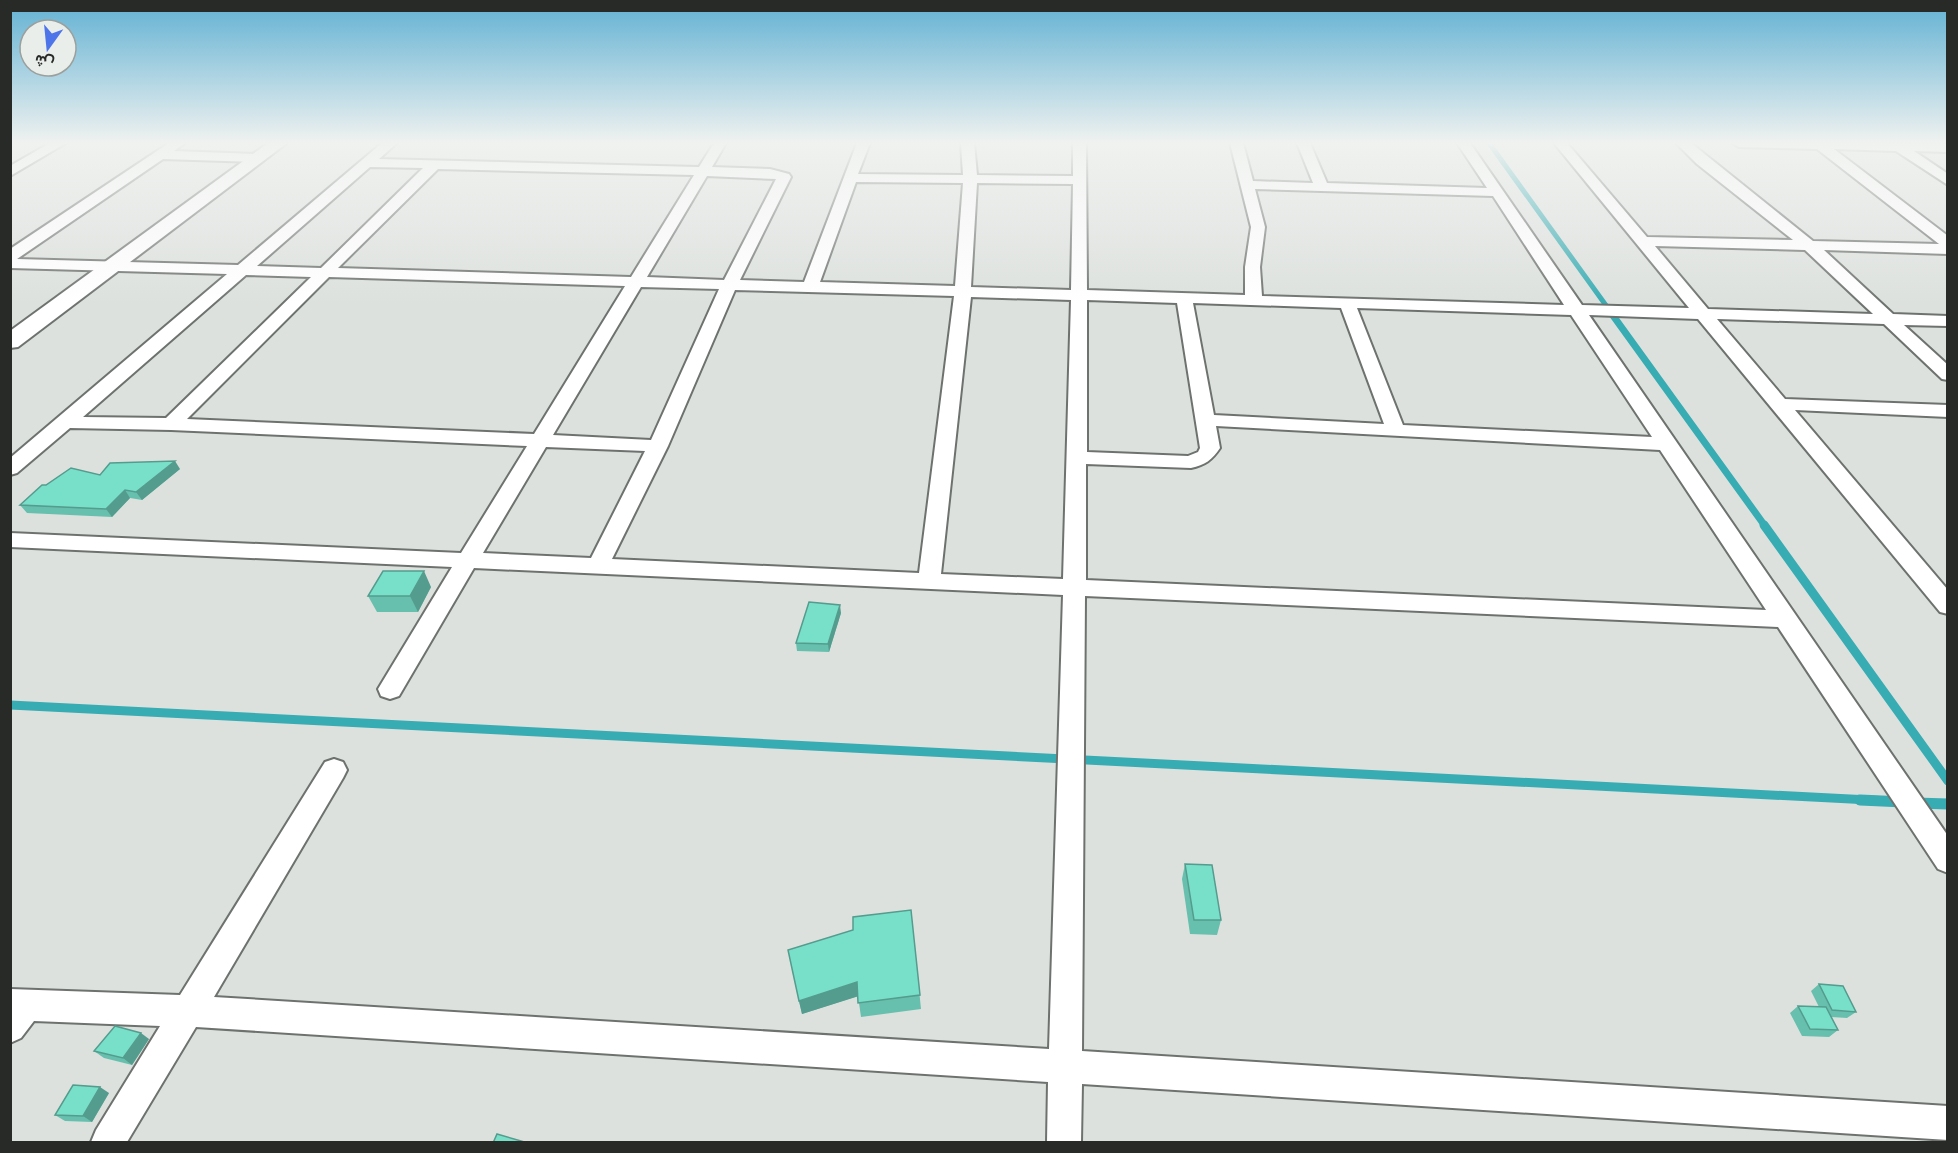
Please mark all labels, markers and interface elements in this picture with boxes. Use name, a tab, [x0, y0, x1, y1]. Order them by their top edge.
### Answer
north arrow	[18, 18, 78, 78]
text: ش	[33, 48, 57, 73]

